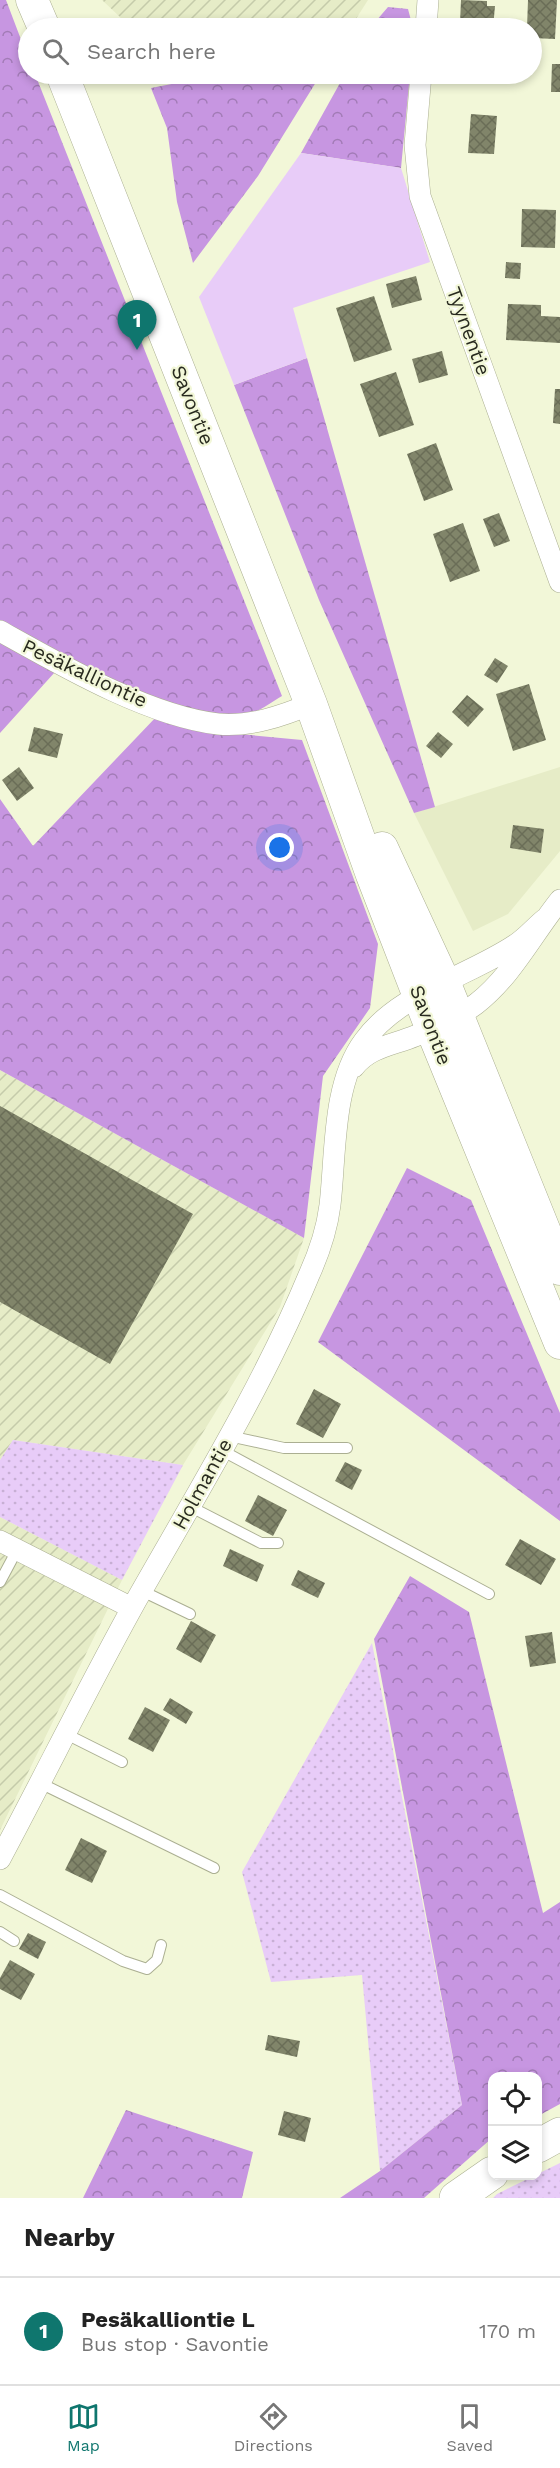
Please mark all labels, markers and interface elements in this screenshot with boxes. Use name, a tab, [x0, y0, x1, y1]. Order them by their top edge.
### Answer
search box	[18, 18, 542, 84]
icon: search	[39, 35, 72, 68]
text: Search here	[87, 39, 216, 64]
street label: Tyynentie	[442, 283, 496, 379]
pin: 1	[118, 300, 156, 350]
street label: Savontie	[166, 362, 220, 448]
street label: Pesäkalliontie	[19, 634, 151, 712]
your location	[265, 833, 294, 862]
street label: Savontie	[405, 982, 457, 1068]
street label: Holmantie	[167, 1434, 237, 1534]
map controls	[488, 2072, 542, 2180]
button: locate	[488, 2072, 542, 2126]
button: layers	[488, 2126, 542, 2180]
text: Nearby	[24, 2222, 115, 2252]
text: Pesäkalliontie L	[81, 2307, 255, 2332]
text: 1	[39, 2319, 48, 2343]
text: 170 m	[479, 2319, 536, 2343]
text: Bus stop · Savontie	[81, 2332, 269, 2356]
tab: Map	[67, 2400, 100, 2455]
tab: Directions	[234, 2400, 313, 2455]
tab: Saved	[447, 2400, 493, 2455]

